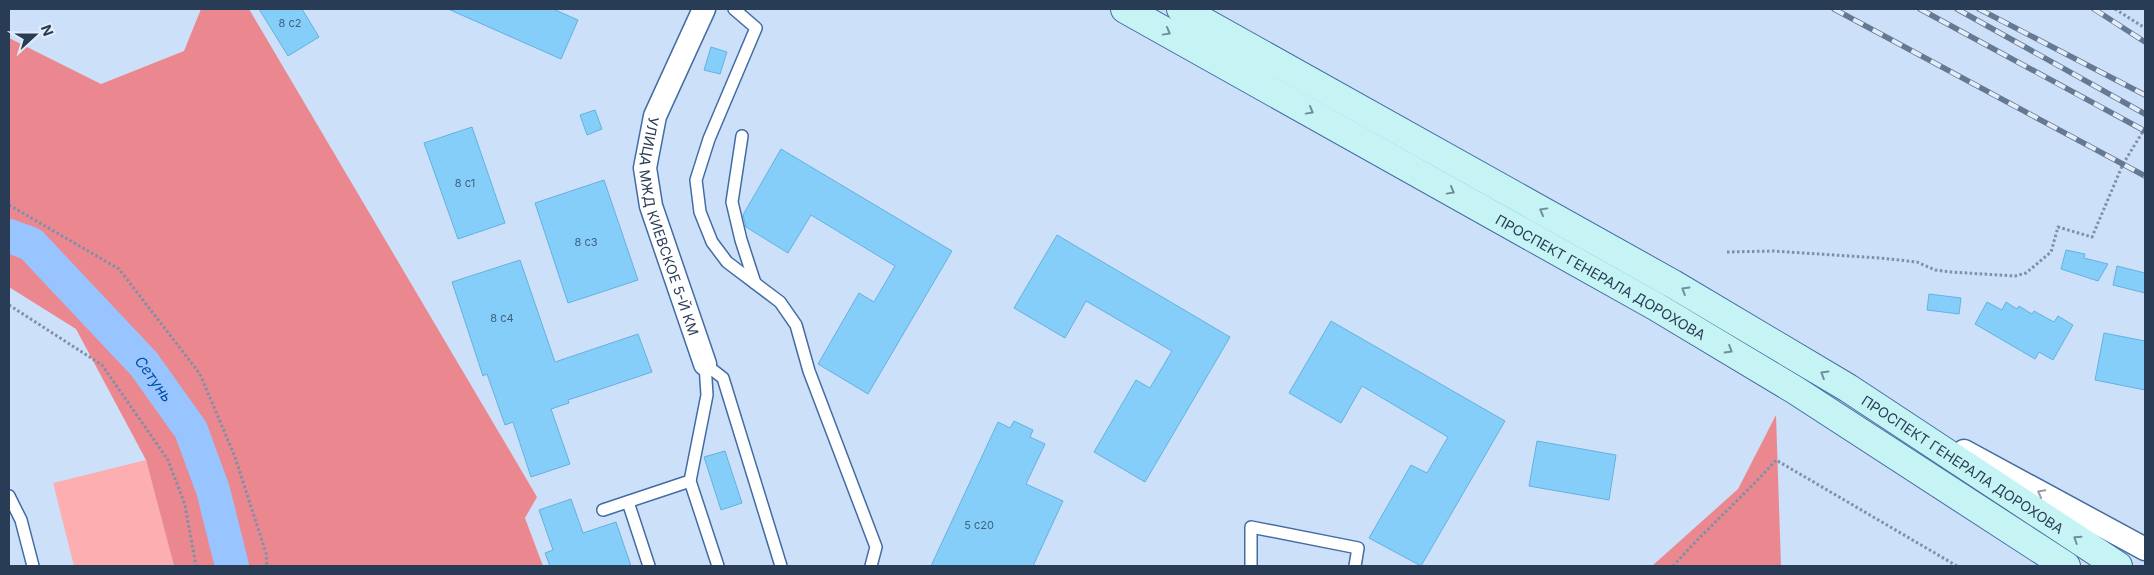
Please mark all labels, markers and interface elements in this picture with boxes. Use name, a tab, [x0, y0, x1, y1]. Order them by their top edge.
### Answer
north arrow	[10, 10, 60, 60]
house number: 8 с2	[279, 16, 301, 30]
text: N	[38, 22, 57, 38]
one-way arrow	[1162, 26, 1171, 36]
one-way arrow	[1304, 105, 1313, 115]
street label: УЛИЦА МЖД КИЕВСКОЕ 5-Й КМ	[636, 115, 703, 338]
house number: 8 с1	[455, 176, 475, 190]
one-way arrow	[1446, 184, 1455, 194]
one-way arrow	[1539, 207, 1548, 217]
street label: ПРОСПЕКТ ГЕНЕРАЛА ДОРОХОВА	[1493, 210, 1709, 343]
house number: 8 с3	[575, 235, 598, 249]
one-way arrow	[1681, 287, 1690, 297]
house number: 8 с4	[490, 311, 514, 325]
one-way arrow	[1723, 344, 1732, 354]
water label: Сетунь	[131, 351, 177, 405]
one-way arrow	[1821, 370, 1830, 380]
street label: ПРОСПЕКТ ГЕНЕРАЛА ДОРОХОВА	[1859, 391, 2068, 537]
one-way arrow	[2037, 489, 2046, 499]
house number: 5 с20	[964, 518, 994, 532]
one-way arrow	[2074, 536, 2083, 546]

